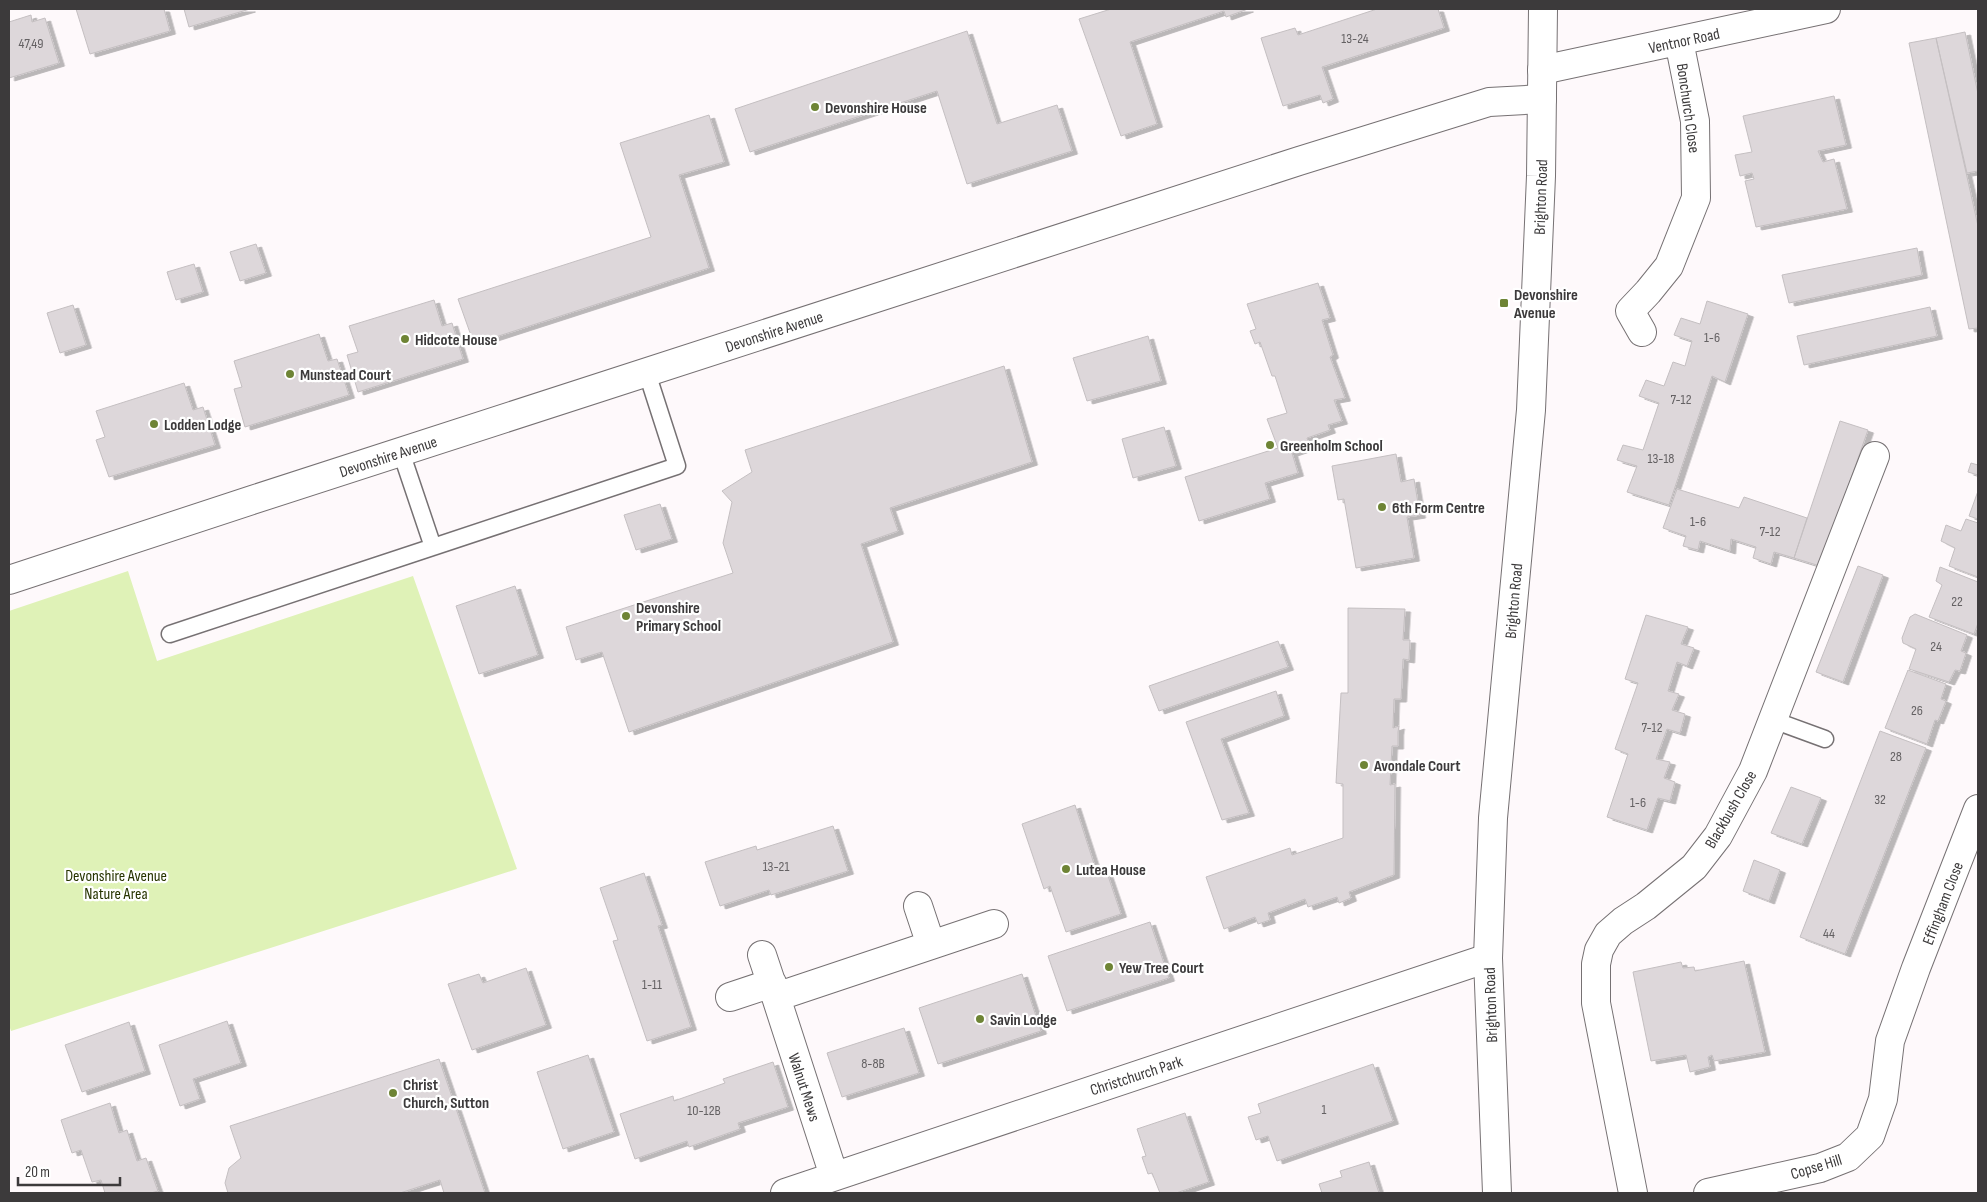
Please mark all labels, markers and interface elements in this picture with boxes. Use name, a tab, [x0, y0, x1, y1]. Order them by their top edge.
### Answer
street label: Ventnor Road	[1647, 25, 1722, 58]
house number: 13-24	[1341, 30, 1369, 47]
house number: 47,49	[19, 35, 43, 52]
street label: Bonchurch Close	[1672, 62, 1703, 154]
place label: Devonshire House	[825, 99, 927, 118]
marker: Devonshire House	[809, 101, 821, 113]
street label: Brighton Road	[1531, 159, 1552, 235]
place label: Devonshire Avenue	[1513, 286, 1578, 323]
marker: Devonshire Avenue	[1498, 297, 1510, 309]
street label: Devonshire Avenue	[723, 308, 826, 357]
house number: 1-6	[1704, 329, 1720, 346]
place label: Hidcote House	[415, 331, 498, 350]
marker: Hidcote House	[399, 333, 411, 345]
place label: Munstead Court	[300, 366, 391, 385]
marker: Munstead Court	[284, 368, 296, 380]
house number: 7-12	[1671, 391, 1692, 408]
place label: Lodden Lodge	[164, 416, 241, 435]
marker: Lodden Lodge	[148, 418, 160, 430]
street label: Devonshire Avenue	[337, 433, 440, 482]
place label: Greenholm School	[1280, 437, 1383, 456]
marker: Greenholm School	[1264, 439, 1276, 451]
house number: 13-18	[1648, 450, 1674, 467]
place label: 6th Form Centre	[1392, 499, 1485, 518]
marker: 6th Form Centre	[1376, 501, 1388, 513]
house number: 1-6	[1690, 513, 1706, 530]
house number: 7-12	[1760, 523, 1781, 540]
street label: Brighton Road	[1502, 563, 1527, 640]
house number: 22	[1951, 593, 1963, 610]
place label: Devonshire Primary School	[636, 599, 721, 636]
marker: Devonshire Primary School	[620, 610, 632, 622]
house number: 24	[1930, 638, 1942, 655]
house number: 26	[1911, 702, 1923, 719]
house number: 7-12	[1642, 719, 1663, 736]
house number: 28	[1890, 748, 1902, 765]
place label: Avondale Court	[1373, 757, 1461, 776]
marker: Avondale Court	[1358, 759, 1370, 771]
street label: Blackbush Close	[1701, 767, 1761, 852]
house number: 32	[1874, 791, 1886, 808]
house number: 1-6	[1630, 794, 1646, 811]
house number: 13-21	[763, 858, 789, 875]
street label: Effingham Close	[1919, 859, 1968, 948]
place label: Lutea House	[1076, 861, 1146, 880]
marker: Lutea House	[1060, 863, 1072, 875]
park label: Devonshire Avenue Nature Area	[65, 867, 167, 904]
house number: 44	[1823, 925, 1835, 942]
place label: Yew Tree Court	[1119, 959, 1204, 978]
marker: Yew Tree Court	[1103, 961, 1115, 973]
street label: Brighton Road	[1481, 967, 1502, 1043]
house number: 1-11	[642, 976, 662, 993]
place label: Savin Lodge	[990, 1011, 1057, 1030]
marker: Savin Lodge	[974, 1013, 986, 1025]
street label: Walnut Mews	[784, 1051, 824, 1124]
street label: Christchurch Park	[1088, 1053, 1185, 1100]
house number: 8-8B	[861, 1055, 885, 1072]
place label: Christ Church, Sutton	[403, 1076, 489, 1113]
marker: Christ Church, Sutton	[387, 1087, 399, 1099]
house number: 1	[1322, 1101, 1327, 1118]
house number: 10-12B	[687, 1102, 721, 1119]
street label: Copse Hill	[1788, 1151, 1844, 1184]
scale bar	[18, 1154, 120, 1186]
text: 20 m	[25, 1163, 50, 1182]

